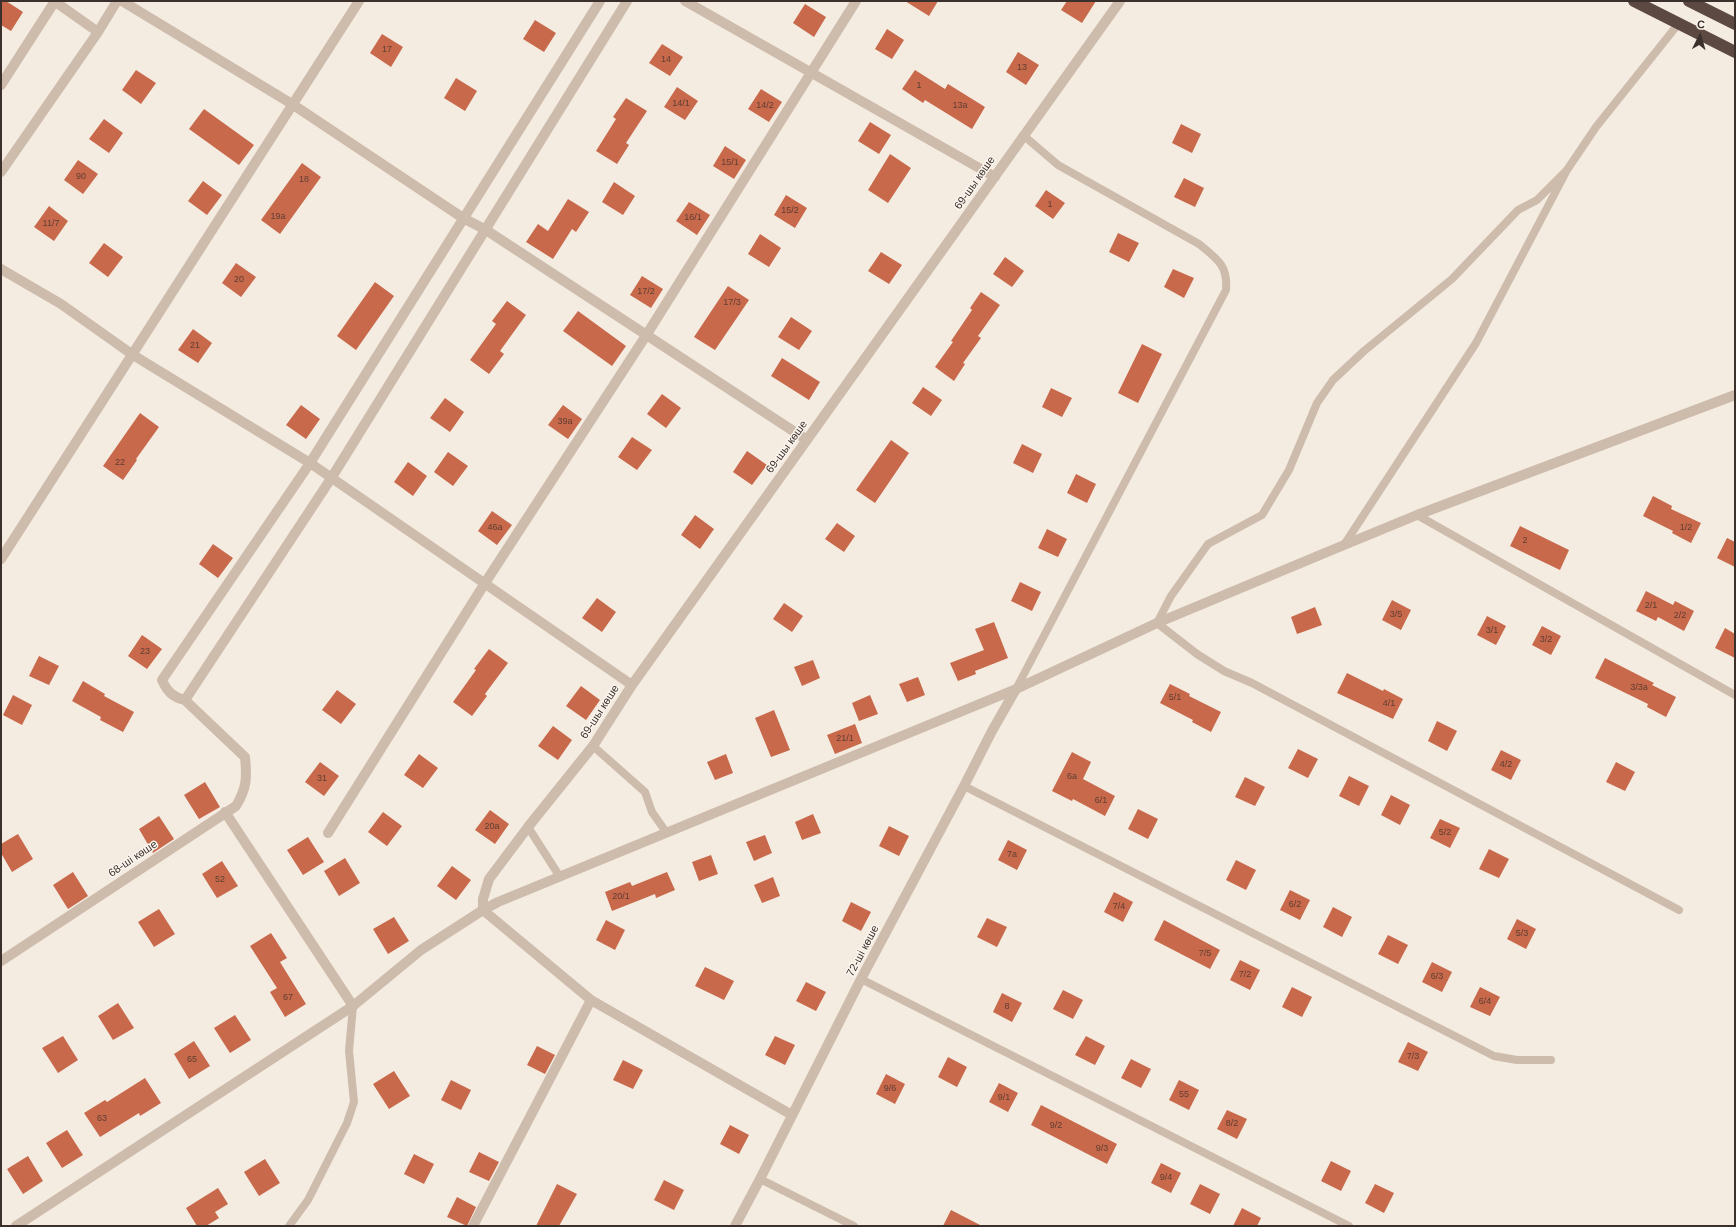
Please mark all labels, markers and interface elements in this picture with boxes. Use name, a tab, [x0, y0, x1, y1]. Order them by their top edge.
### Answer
north arrow	[1680, 16, 1720, 56]
text: С	[1697, 18, 1706, 30]
house number: 17	[382, 45, 392, 55]
house number: 14	[661, 55, 671, 65]
house number: 13	[1017, 63, 1027, 73]
house number: 1	[916, 81, 922, 91]
house number: 14/1	[672, 99, 690, 109]
house number: 14/2	[756, 101, 774, 111]
house number: 13а	[952, 101, 968, 111]
street label: 69-шы көше	[952, 154, 998, 212]
house number: 15/1	[721, 158, 739, 168]
house number: 90	[76, 172, 86, 182]
house number: 18	[299, 175, 309, 185]
house number: 1	[1047, 200, 1053, 210]
house number: 15/2	[781, 206, 799, 216]
house number: 19а	[270, 212, 286, 222]
house number: 16/1	[684, 213, 702, 223]
house number: 11/7	[43, 219, 59, 229]
house number: 20	[234, 275, 244, 285]
house number: 17/2	[637, 287, 655, 297]
house number: 17/3	[723, 298, 741, 308]
house number: 21	[190, 341, 200, 351]
house number: 39а	[557, 417, 573, 427]
street label: 69-шы көше	[764, 418, 810, 476]
house number: 22	[115, 458, 125, 468]
house number: 46а	[487, 523, 503, 533]
house number: 1/2	[1680, 523, 1692, 533]
house number: 2	[1522, 536, 1528, 546]
house number: 2/1	[1645, 601, 1657, 611]
house number: 3/5	[1390, 610, 1402, 620]
house number: 2/2	[1674, 611, 1686, 621]
house number: 3/1	[1486, 626, 1498, 636]
house number: 3/2	[1540, 635, 1552, 645]
house number: 23	[140, 647, 150, 657]
street label: 69-шы көше	[578, 683, 622, 741]
house number: 3/3а	[1630, 683, 1648, 693]
house number: 5/1	[1169, 693, 1181, 703]
house number: 4/1	[1383, 699, 1395, 709]
house number: 21/1	[836, 734, 854, 744]
house number: 4/2	[1500, 760, 1512, 770]
house number: 6а	[1067, 772, 1077, 782]
house number: 31	[317, 774, 327, 784]
house number: 6/1	[1095, 796, 1107, 806]
house number: 20а	[484, 822, 500, 832]
house number: 5/2	[1439, 828, 1451, 838]
street label: 68-ші көше	[106, 838, 160, 880]
house number: 7а	[1007, 850, 1017, 860]
house number: 52	[215, 875, 225, 885]
house number: 20/1	[612, 892, 630, 902]
house number: 6/2	[1289, 900, 1301, 910]
house number: 7/4	[1113, 902, 1125, 912]
street label: 72-ші көше	[844, 923, 882, 979]
house number: 5/3	[1516, 929, 1528, 939]
house number: 7/5	[1199, 949, 1211, 959]
house number: 7/2	[1239, 970, 1251, 980]
house number: 6/3	[1431, 972, 1443, 982]
house number: 67	[283, 993, 293, 1003]
house number: 6/4	[1479, 997, 1491, 1007]
house number: 8	[1004, 1002, 1010, 1012]
house number: 7/3	[1407, 1052, 1419, 1062]
house number: 65	[187, 1055, 197, 1065]
house number: 9/6	[884, 1084, 896, 1094]
house number: 55	[1179, 1090, 1189, 1100]
house number: 9/1	[998, 1093, 1010, 1103]
house number: 63	[97, 1114, 107, 1124]
house number: 8/2	[1226, 1119, 1238, 1129]
house number: 9/2	[1050, 1121, 1062, 1131]
house number: 9/3	[1096, 1144, 1108, 1154]
house number: 9/4	[1160, 1173, 1172, 1183]

